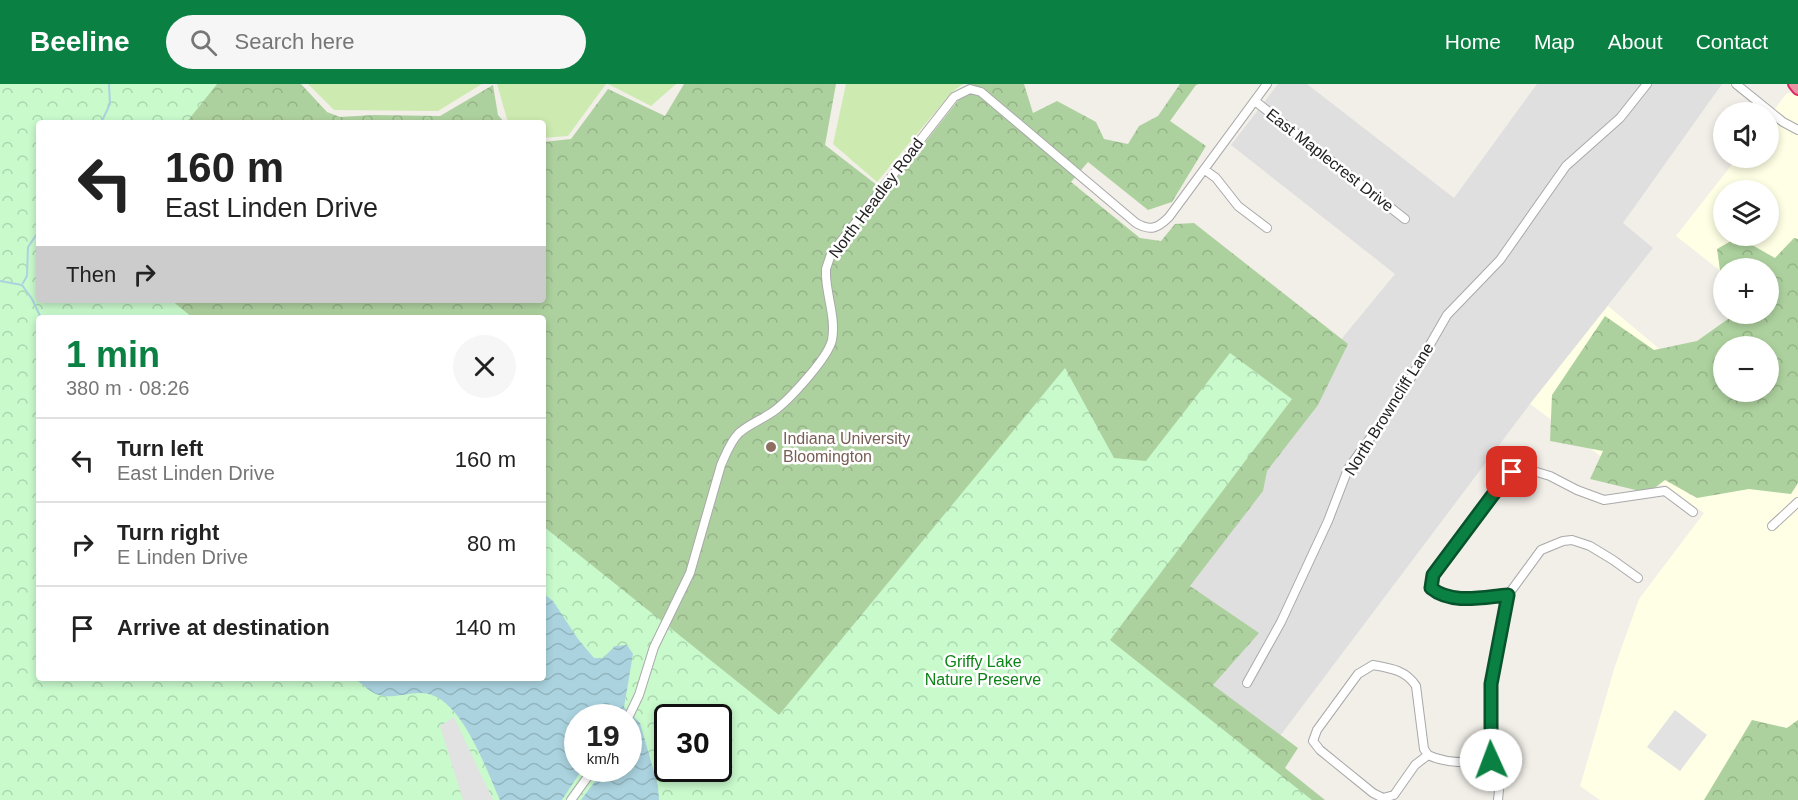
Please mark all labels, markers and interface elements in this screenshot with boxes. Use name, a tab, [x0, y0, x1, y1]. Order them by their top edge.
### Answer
search box	[166, 15, 586, 69]
text: Beeline	[30, 26, 130, 57]
icon: search	[187, 26, 220, 59]
text: Search here	[235, 29, 354, 54]
text: Home	[1445, 30, 1501, 53]
text: Map	[1534, 30, 1575, 53]
text: About	[1608, 30, 1663, 53]
text: Contact	[1696, 30, 1768, 53]
map controls	[1713, 102, 1779, 402]
button: sound	[1713, 102, 1779, 168]
street label: East Maplecrest Drive	[1263, 105, 1397, 215]
street label: North Headley Road	[826, 135, 926, 261]
icon: left	[66, 144, 144, 222]
text: 160 m	[165, 144, 284, 191]
button: layers	[1713, 180, 1779, 246]
text: East Linden Drive	[165, 193, 378, 223]
icon: right	[128, 258, 161, 291]
button: +	[1713, 258, 1779, 324]
text: Then	[66, 262, 116, 287]
text: 1 min	[66, 334, 160, 375]
button: close	[453, 335, 516, 398]
button: −	[1713, 336, 1779, 402]
street label: North Browncliff Lane	[1341, 340, 1437, 478]
text: 380 m · 08:26	[66, 377, 189, 399]
place label: Indiana University Bloomington	[783, 430, 910, 465]
text: Turn left	[117, 436, 203, 461]
marker: Indiana University Bloomington	[764, 440, 778, 454]
icon: left	[66, 444, 99, 477]
pin	[1486, 446, 1537, 497]
text: 160 m	[455, 447, 516, 472]
icon: arrive	[1495, 455, 1528, 488]
text: East Linden Drive	[117, 462, 275, 484]
text: Turn right	[117, 520, 219, 545]
icon: right	[66, 528, 99, 561]
text: 80 m	[467, 531, 516, 556]
text: E Linden Drive	[117, 546, 248, 568]
icon: arrive	[66, 612, 99, 645]
text: Arrive at destination	[117, 615, 330, 640]
text: 140 m	[455, 615, 516, 640]
park label: Griffy Lake Nature Preserve	[925, 653, 1041, 688]
speed limit sign: 30	[654, 704, 732, 782]
text: 19	[586, 719, 620, 752]
position arrow	[1459, 728, 1523, 792]
text: km/h	[587, 750, 619, 767]

